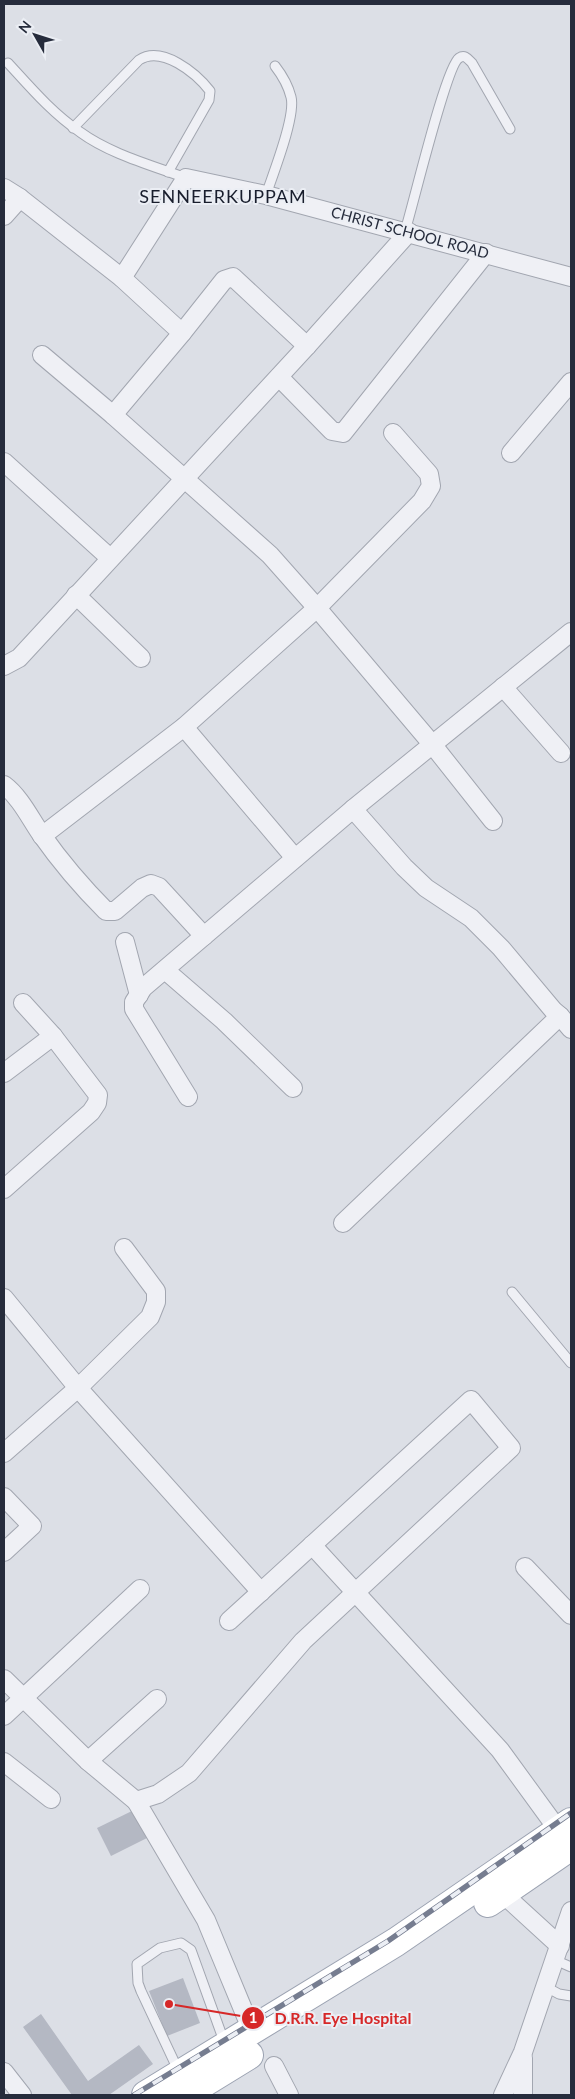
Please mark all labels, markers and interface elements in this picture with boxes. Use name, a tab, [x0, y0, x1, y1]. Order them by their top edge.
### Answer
north arrow	[10, 10, 60, 60]
text: N	[15, 17, 35, 36]
district label: SENNEERKUPPAM	[139, 185, 307, 207]
street label: CHRIST SCHOOL ROAD	[329, 202, 491, 262]
callout: D.R.R. Eye Hospital	[240, 2002, 422, 2033]
text: 1	[249, 2008, 257, 2026]
text: D.R.R. Eye Hospital	[275, 2008, 411, 2027]

